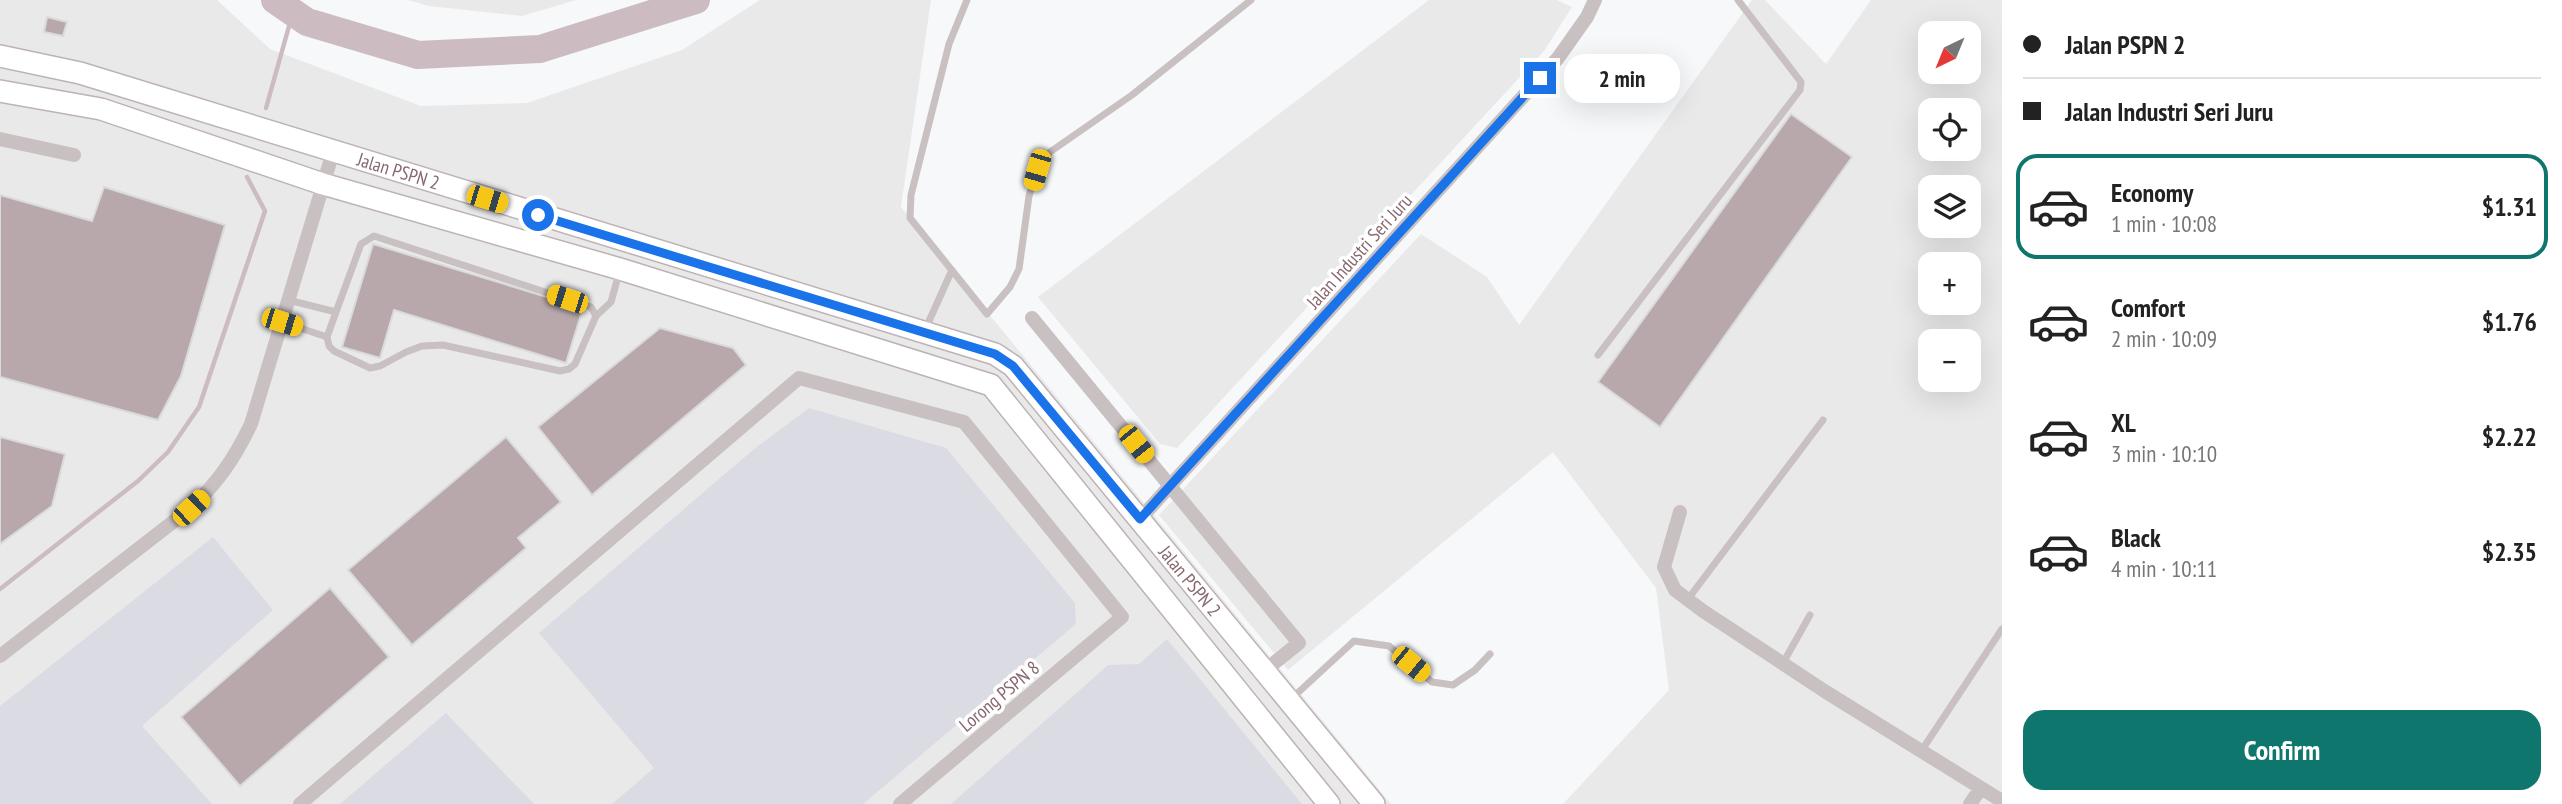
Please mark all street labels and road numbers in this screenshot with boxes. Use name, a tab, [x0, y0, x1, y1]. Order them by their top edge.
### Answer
street label: Jalan PSPN 2	[354, 147, 443, 195]
street label: Jalan Industri Seri Juru	[1300, 189, 1417, 314]
street label: Jalan PSPN 2	[1153, 540, 1226, 621]
street label: Lorong PSPN 8	[954, 656, 1044, 736]

